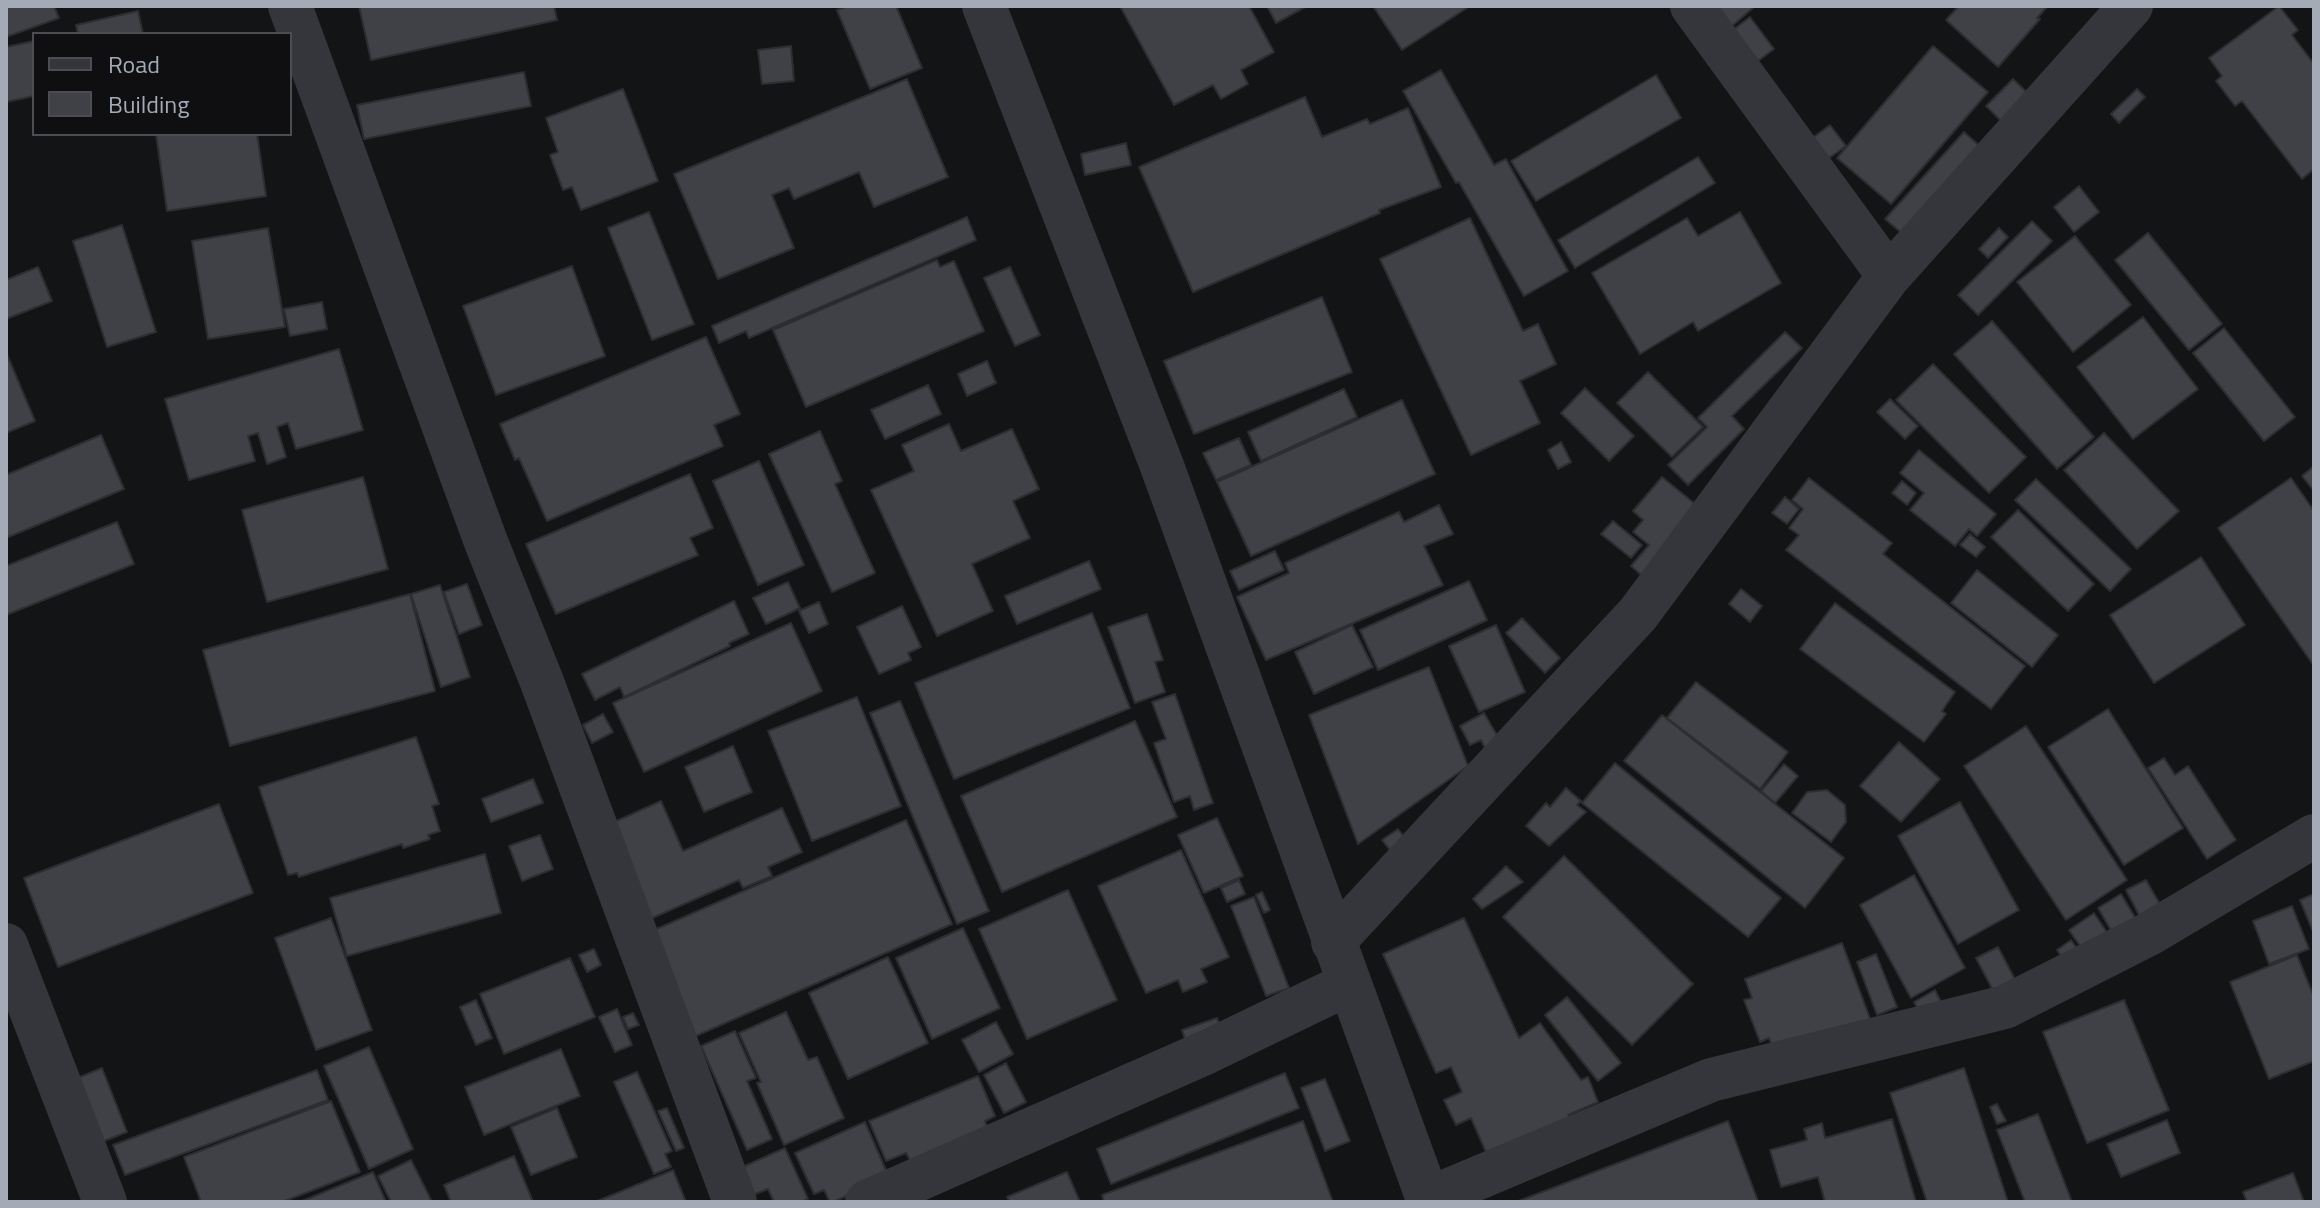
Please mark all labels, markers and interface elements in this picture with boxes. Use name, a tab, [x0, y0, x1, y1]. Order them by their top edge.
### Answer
legend	[32, 32, 292, 136]
text: Road	[108, 46, 160, 82]
text: Building	[108, 86, 190, 122]

